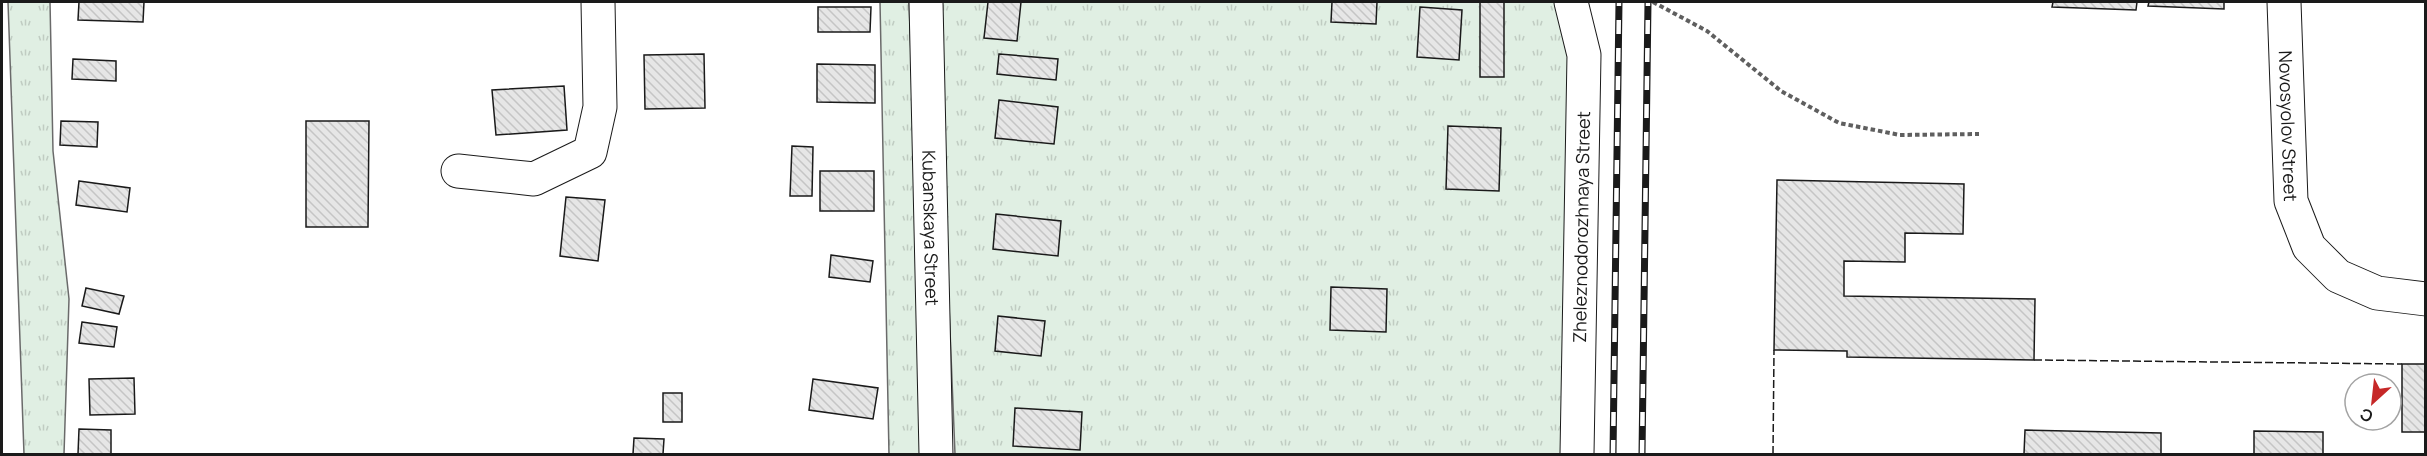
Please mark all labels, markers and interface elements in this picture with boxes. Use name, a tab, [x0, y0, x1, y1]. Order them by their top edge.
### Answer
street label: Novosyolov Street	[2274, 50, 2303, 202]
street label: Zheleznodorozhnaya Street	[1567, 111, 1595, 343]
street label: Kubanskaya Street	[917, 150, 945, 306]
north arrow	[2343, 372, 2403, 432]
text: С	[2356, 403, 2376, 428]

